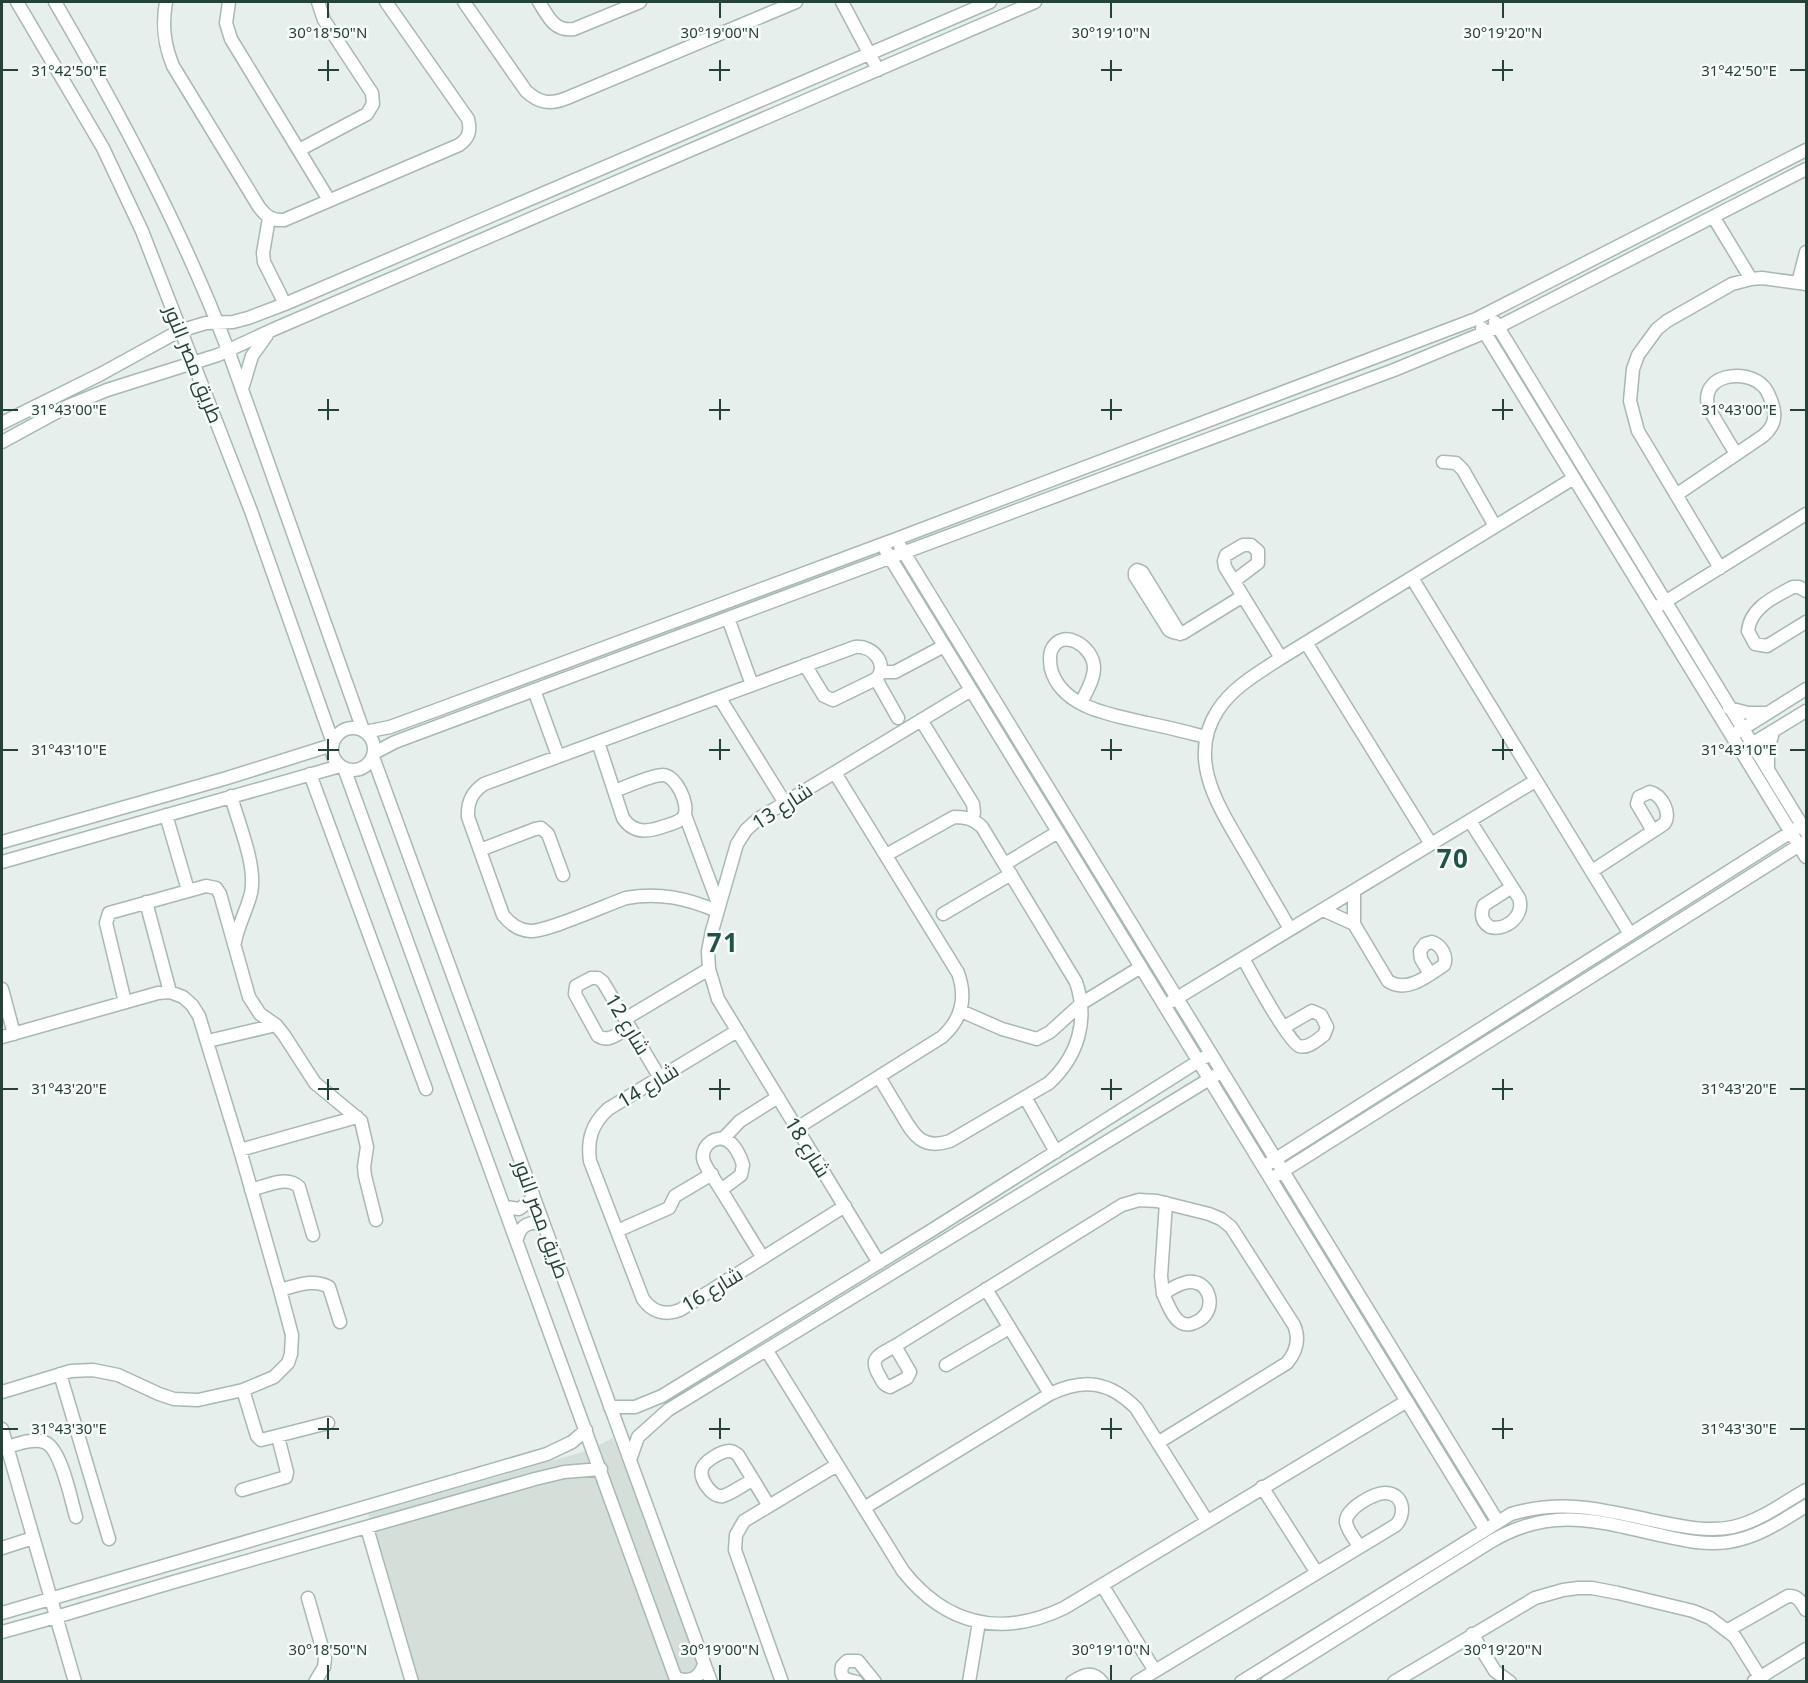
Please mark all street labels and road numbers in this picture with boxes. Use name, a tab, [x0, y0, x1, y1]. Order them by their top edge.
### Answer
street label: طريق مصر النور	[158, 300, 230, 427]
street label: شارع 13	[747, 776, 818, 836]
street label: شارع 12	[598, 988, 657, 1060]
street label: شارع 14	[612, 1056, 684, 1115]
street label: شارع 18	[778, 1112, 837, 1183]
street label: طريق مصر النور	[508, 1155, 576, 1282]
street label: شارع 16	[676, 1260, 748, 1319]

